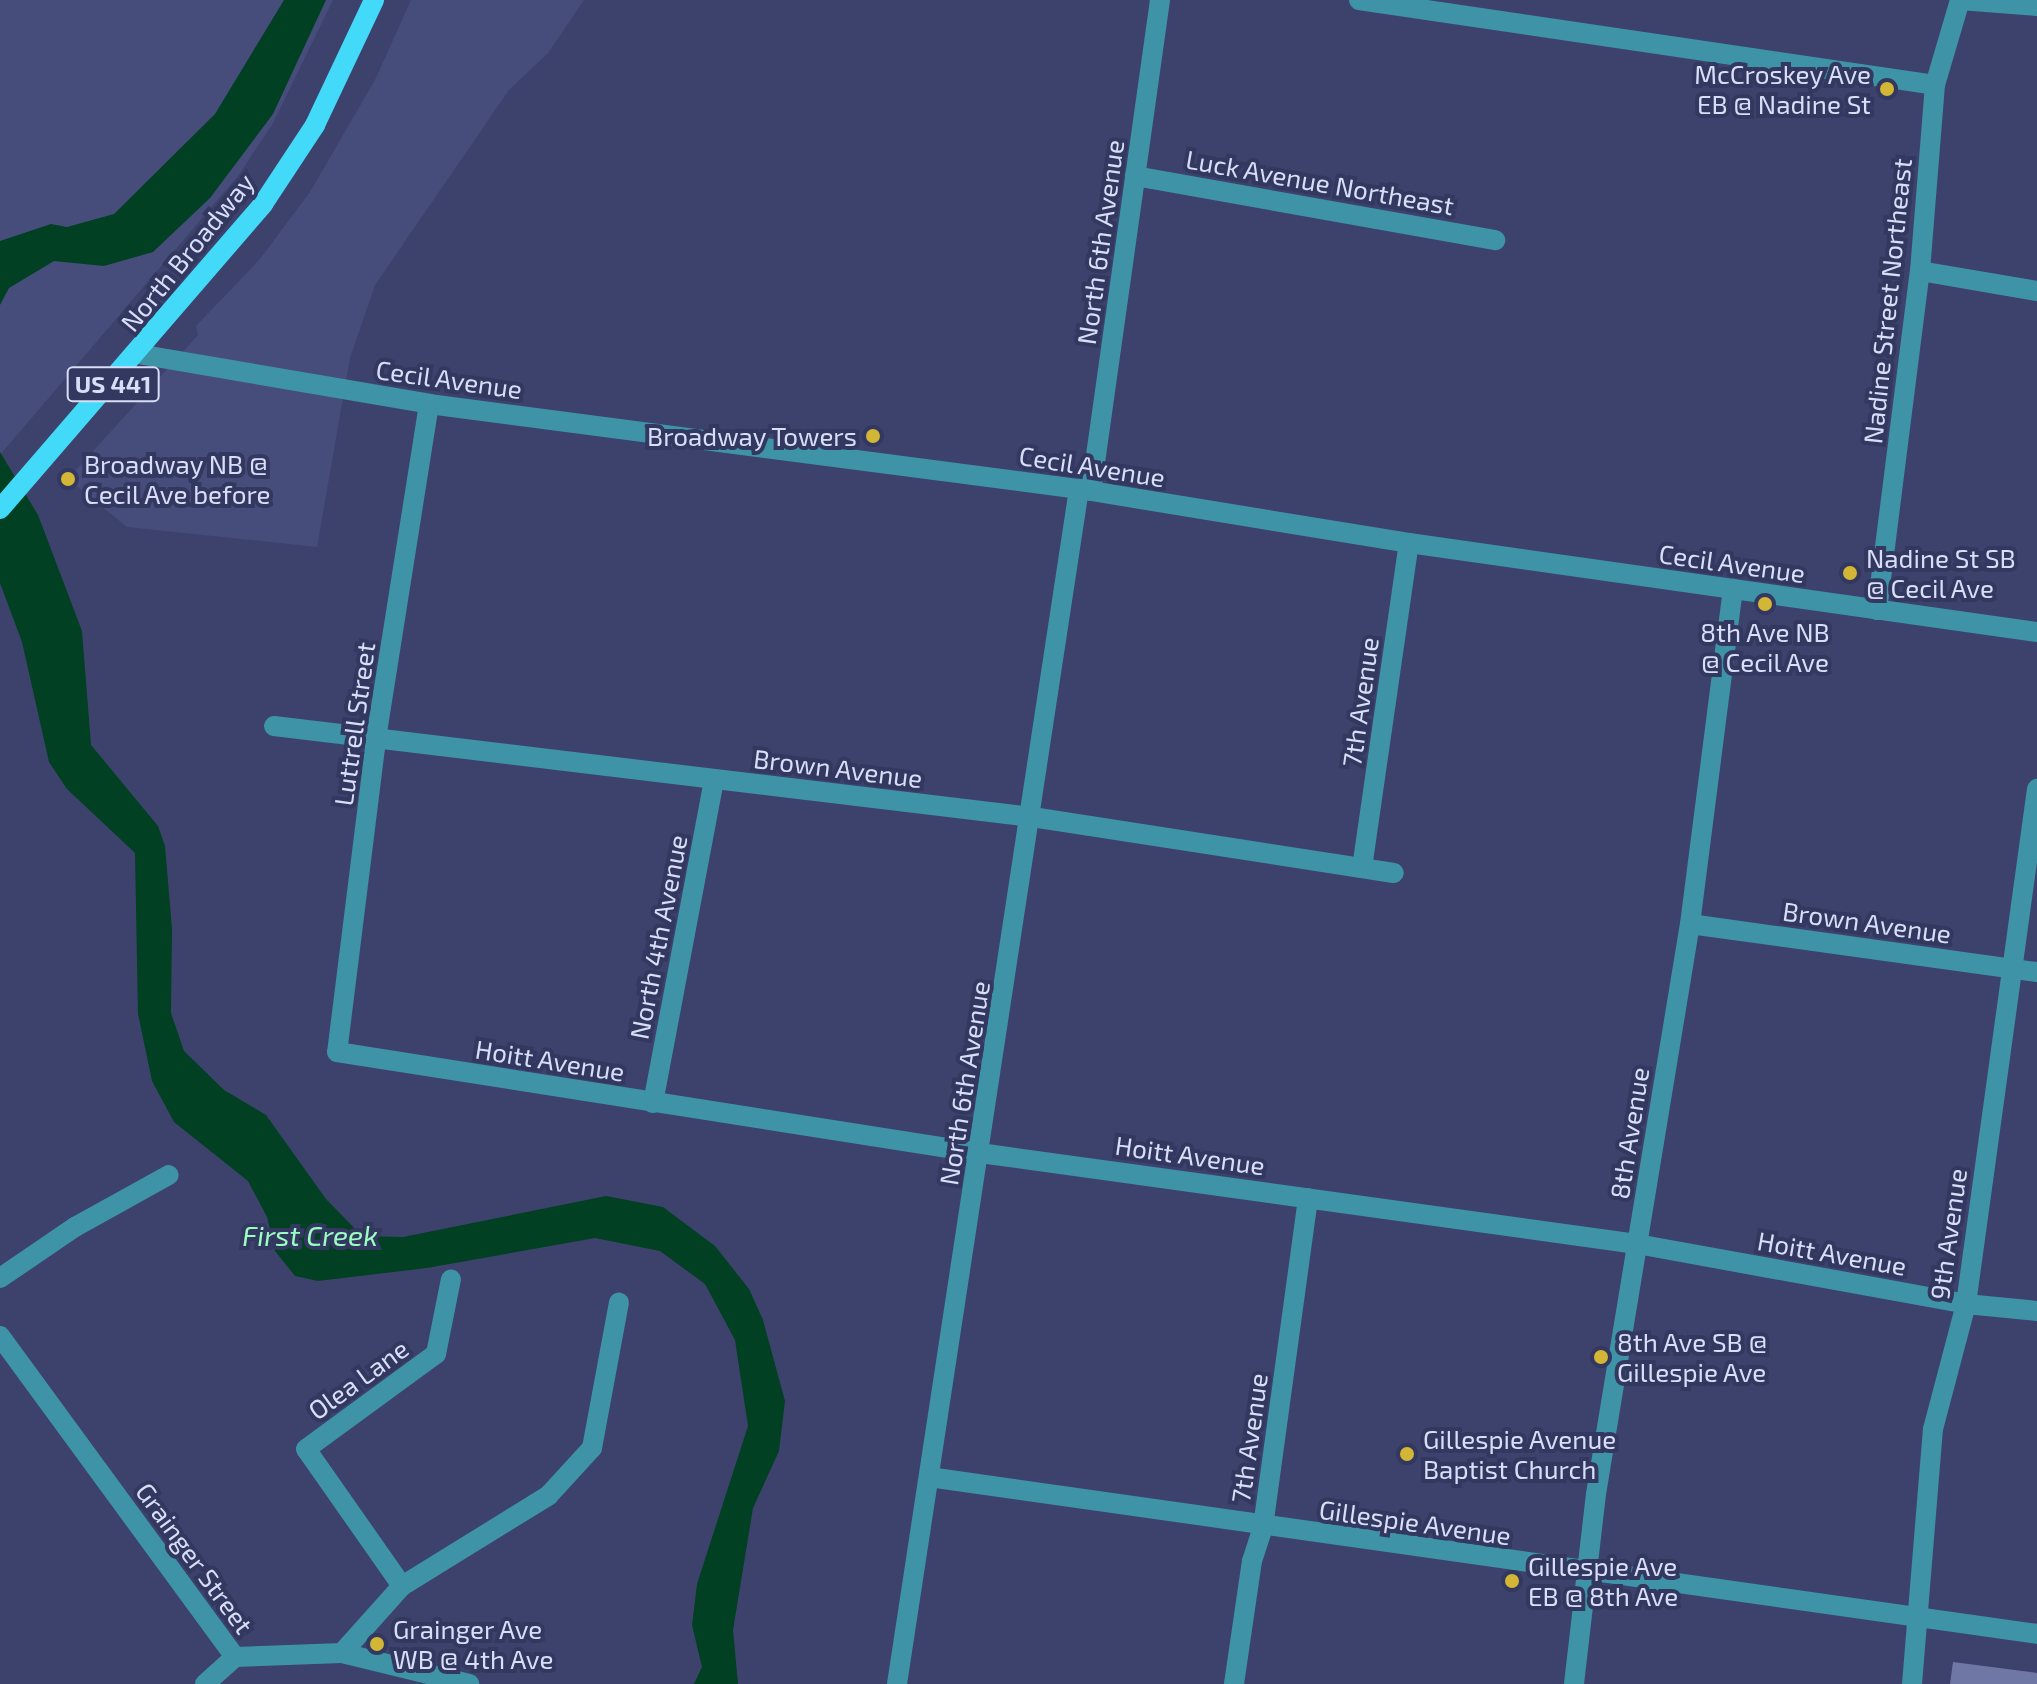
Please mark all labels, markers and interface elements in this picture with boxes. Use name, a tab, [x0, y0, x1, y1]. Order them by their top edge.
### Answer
place label: McCroskey Ave EB @ Nadine St	[1693, 58, 1871, 120]
marker: McCroskey Ave EB @ Nadine St	[1878, 80, 1896, 98]
street label: North 6th Avenue	[1070, 137, 1130, 347]
street label: Luck Avenue Northeast	[1183, 143, 1457, 221]
street label: Nadine Street Northeast	[1856, 157, 1918, 445]
street label: North Broadway	[114, 167, 260, 337]
street label: Cecil Avenue	[373, 353, 525, 405]
road number: US 441	[65, 364, 161, 404]
place label: Broadway Towers	[646, 420, 857, 452]
marker: Broadway Towers	[864, 427, 882, 445]
street label: Cecil Avenue	[1016, 439, 1168, 493]
place label: Broadway NB @ Cecil Ave before	[84, 448, 272, 510]
marker: Broadway NB @ Cecil Ave before	[59, 470, 77, 488]
street label: Cecil Avenue	[1656, 537, 1808, 589]
place label: Nadine St SB @ Cecil Ave	[1866, 542, 2016, 604]
marker: Nadine St SB @ Cecil Ave	[1841, 564, 1859, 582]
marker: 8th Ave NB @ Cecil Ave	[1756, 595, 1774, 613]
place label: 8th Ave NB @ Cecil Ave	[1700, 616, 1830, 678]
street label: 7th Avenue	[1335, 635, 1385, 769]
street label: Luttrell Street	[327, 640, 381, 808]
street label: Brown Avenue	[752, 742, 924, 794]
street label: North 4th Avenue	[623, 832, 693, 1042]
street label: Brown Avenue	[1780, 895, 1954, 949]
street label: North 6th Avenue	[932, 978, 996, 1188]
street label: Hoitt Avenue	[473, 1033, 627, 1087]
street label: 8th Avenue	[1603, 1065, 1655, 1201]
street label: Hoitt Avenue	[1113, 1129, 1267, 1181]
street label: 9th Avenue	[1923, 1166, 1973, 1302]
water label: First Creek	[242, 1218, 378, 1252]
street label: Hoitt Avenue	[1755, 1224, 1909, 1282]
place label: 8th Ave SB @ Gillespie Ave	[1617, 1326, 1768, 1388]
street label: Olea Lane	[302, 1332, 414, 1426]
marker: 8th Ave SB @ Gillespie Ave	[1592, 1348, 1610, 1366]
street label: 7th Avenue	[1224, 1371, 1274, 1505]
place label: Gillespie Avenue Baptist Church	[1423, 1423, 1617, 1484]
marker: Gillespie Avenue Baptist Church	[1398, 1445, 1416, 1463]
street label: Grainger Street	[130, 1476, 260, 1640]
street label: Gillespie Avenue	[1317, 1493, 1513, 1551]
place label: Gillespie Ave EB @ 8th Ave	[1528, 1550, 1679, 1612]
marker: Gillespie Ave EB @ 8th Ave	[1503, 1572, 1521, 1590]
place label: Grainger Ave WB @ 4th Ave	[393, 1613, 554, 1674]
marker: Grainger Ave WB @ 4th Ave	[368, 1635, 386, 1653]

